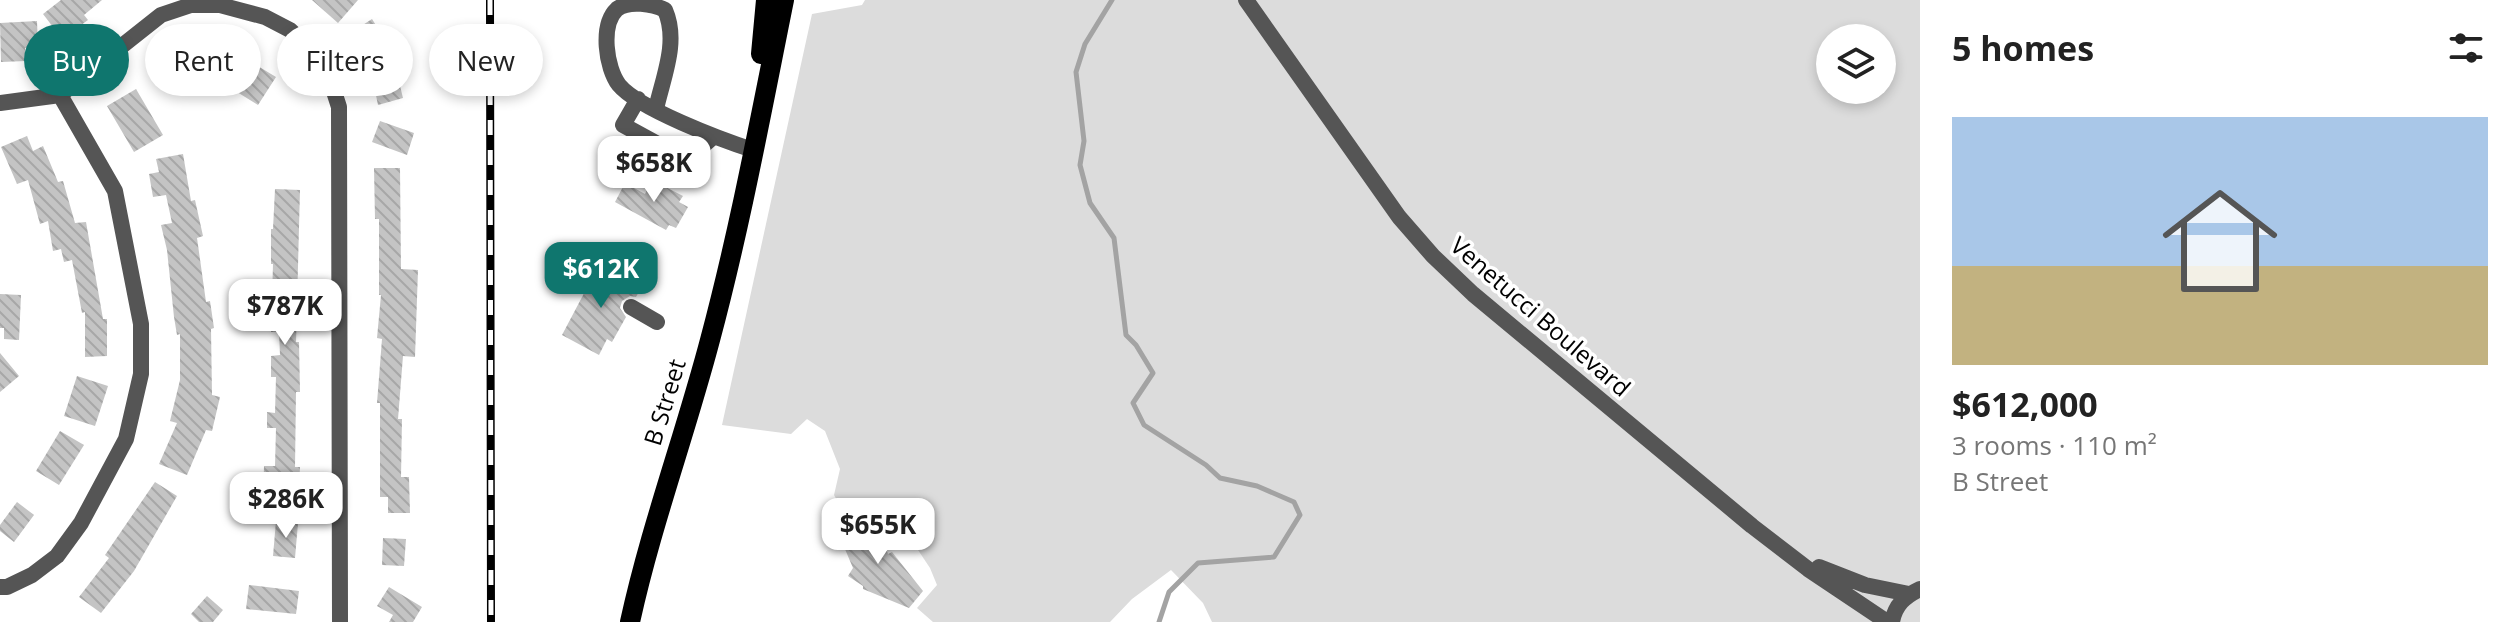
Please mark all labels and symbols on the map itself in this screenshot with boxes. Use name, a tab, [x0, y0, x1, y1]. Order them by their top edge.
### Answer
pin: $658K	[598, 136, 710, 204]
street label: Venetucci Boulevard	[1444, 229, 1638, 403]
pin: $612K	[545, 242, 657, 310]
pin: $787K	[229, 279, 341, 347]
street label: B Street	[635, 355, 693, 449]
pin: $286K	[230, 472, 342, 540]
pin: $655K	[822, 498, 934, 566]

